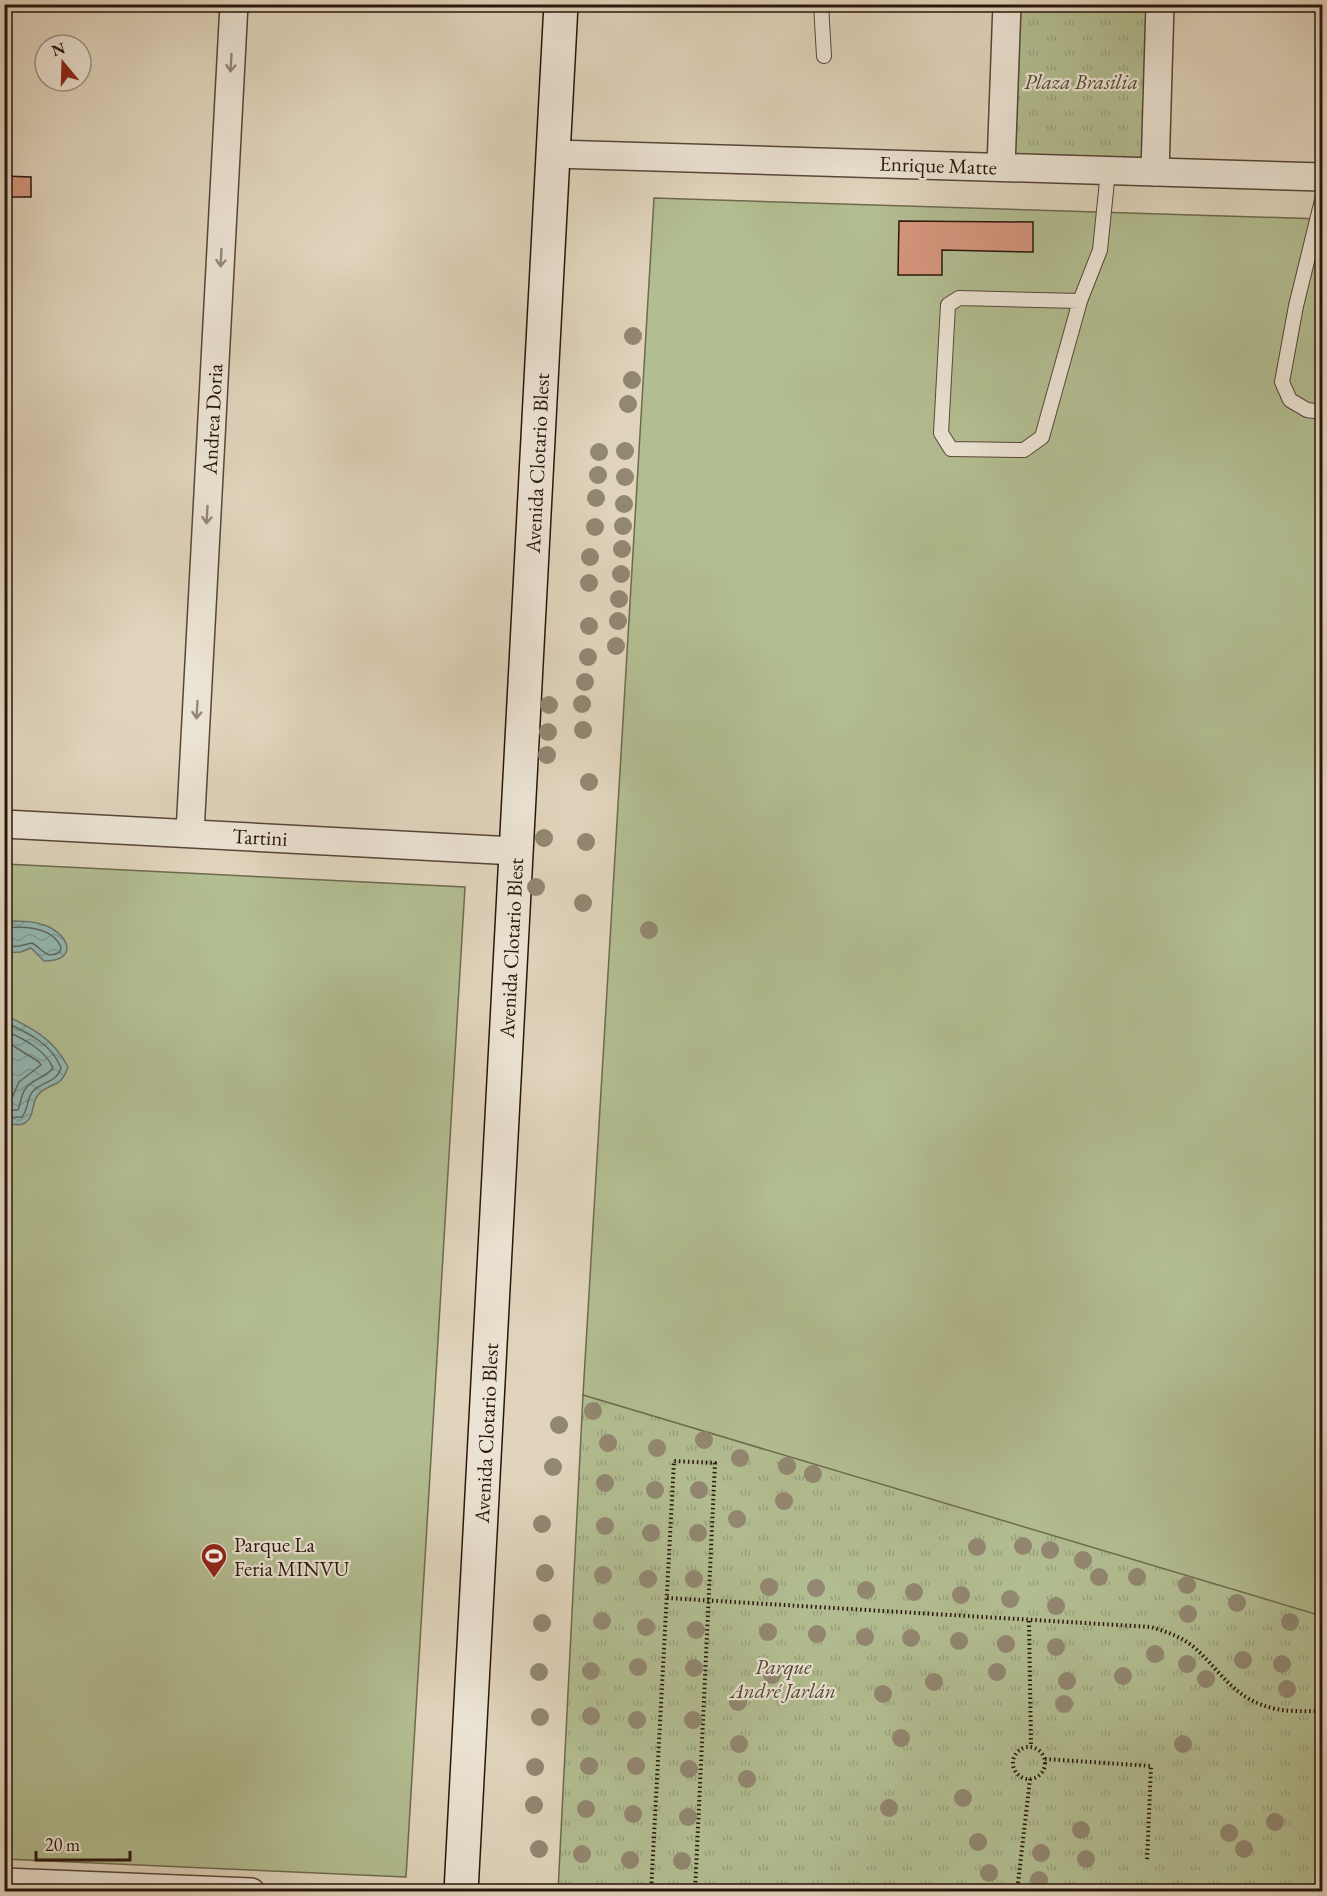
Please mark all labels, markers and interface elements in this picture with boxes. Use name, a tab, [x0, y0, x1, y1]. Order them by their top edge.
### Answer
north arrow	[33, 33, 93, 93]
text: N	[49, 37, 68, 61]
one-way arrow	[226, 52, 237, 72]
park label: Plaza Brasilia	[1024, 68, 1138, 95]
street label: Enrique Matte	[879, 149, 997, 181]
one-way arrow	[215, 247, 226, 267]
street label: Andrea Doria	[196, 362, 228, 476]
street label: Avenida Clotario Blest	[519, 372, 555, 555]
one-way arrow	[202, 505, 213, 525]
one-way arrow	[191, 700, 202, 719]
street label: Tartini	[232, 822, 288, 852]
street label: Avenida Clotario Blest	[493, 857, 529, 1040]
street label: Avenida Clotario Blest	[468, 1342, 504, 1525]
place label: Parque La Feria MINVU	[234, 1531, 350, 1582]
sports icon: Parque La Feria MINVU	[199, 1541, 229, 1579]
park label: Parque André Jarlán	[728, 1653, 836, 1704]
scale bar	[36, 1824, 130, 1862]
text: 20 m	[45, 1833, 80, 1856]

